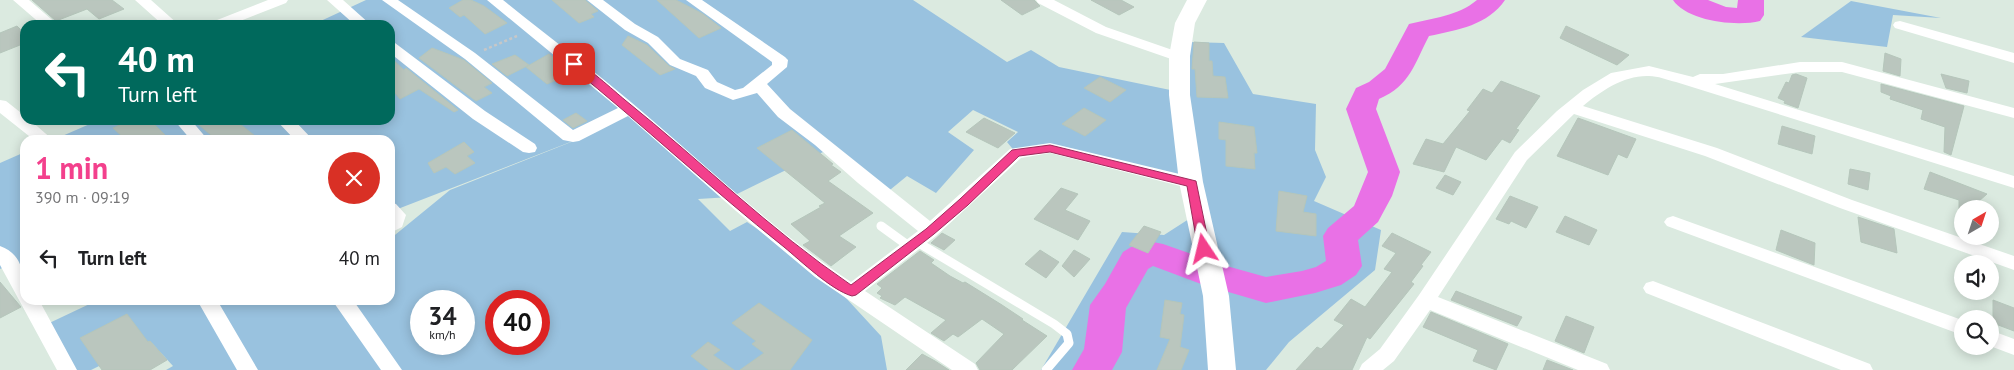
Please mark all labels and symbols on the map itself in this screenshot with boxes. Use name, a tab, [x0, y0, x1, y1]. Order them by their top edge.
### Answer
pin	[553, 43, 595, 85]
north arrow	[1954, 200, 1999, 245]
position arrow	[1177, 222, 1229, 274]
speed limit sign: 40	[485, 290, 550, 355]

